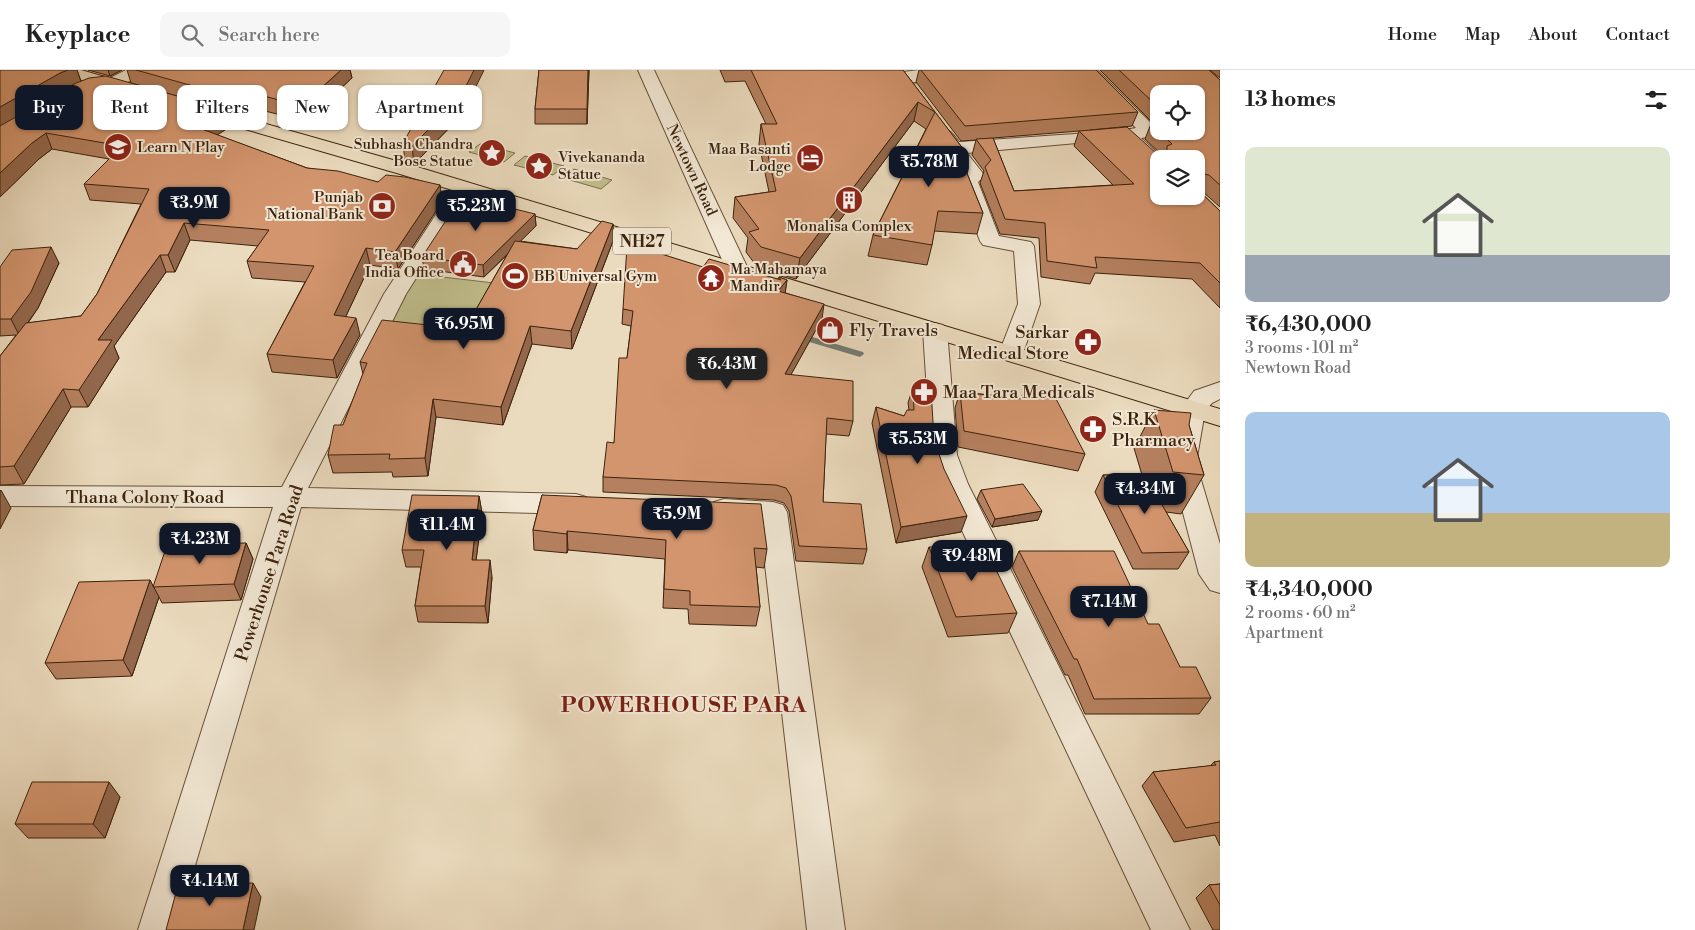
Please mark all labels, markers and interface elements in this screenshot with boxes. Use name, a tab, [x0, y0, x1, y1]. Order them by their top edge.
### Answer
search box	[160, 12, 510, 57]
text: Keyplace	[25, 20, 130, 50]
icon: search	[178, 21, 206, 49]
text: Search here	[218, 23, 320, 47]
text: Home	[1388, 23, 1437, 46]
text: Map	[1465, 23, 1501, 46]
text: About	[1529, 23, 1578, 46]
text: Contact	[1606, 23, 1670, 46]
chip: Buy	[15, 85, 83, 130]
chip: Rent	[93, 85, 167, 130]
chip: Filters	[177, 85, 267, 130]
chip: New	[277, 85, 348, 130]
chip: Apartment	[358, 85, 482, 130]
map controls	[1150, 85, 1205, 205]
button: locate	[1150, 85, 1205, 140]
icon: filters	[1642, 86, 1670, 114]
text: 13 homes	[1245, 87, 1336, 113]
street label: Newtown Road	[662, 121, 721, 220]
school or university icon: Learn N Play	[103, 132, 133, 162]
place label: Subhash Chandra Bose Statue	[354, 135, 473, 171]
place label: Learn N Play	[137, 138, 225, 157]
place icon: Subhash Chandra Bose Statue	[477, 138, 507, 168]
place label: Maa Basanti Lodge	[708, 140, 791, 176]
hotel icon: Maa Basanti Lodge	[795, 143, 825, 173]
pin: ₹5.78M	[888, 146, 970, 188]
place label: Vivekananda Statue	[557, 148, 646, 184]
button: layers	[1150, 150, 1205, 205]
place icon: Vivekananda Statue	[524, 151, 554, 181]
text: ₹5.78M	[900, 152, 958, 172]
icon: home	[1413, 180, 1503, 270]
building icon: Monalisa Complex	[834, 185, 864, 215]
pin: ₹3.9M	[159, 186, 229, 229]
place label: Punjab National Bank	[267, 188, 364, 224]
pin: ₹5.23M	[435, 190, 517, 232]
bank icon: Punjab National Bank	[367, 191, 397, 221]
text: ₹3.9M	[170, 193, 218, 213]
text: ₹5.23M	[447, 196, 505, 216]
place label: Monalisa Complex	[787, 217, 912, 236]
road number: NH27	[613, 228, 671, 255]
place label: Tea Board India Office	[365, 246, 444, 282]
public building icon: Tea Board India Office	[448, 249, 478, 279]
place label: Ma Mahamaya Mandir	[730, 260, 827, 296]
sports icon: BB Universal Gym	[500, 261, 530, 291]
temple icon: Ma Mahamaya Mandir	[696, 263, 726, 293]
place label: BB Universal Gym	[533, 267, 657, 286]
pin: ₹6.95M	[423, 308, 505, 350]
text: ₹6,430,000	[1245, 312, 1372, 338]
text: ₹6.95M	[435, 314, 493, 334]
shop icon: Fly Travels	[815, 315, 845, 345]
place label: Fly Travels	[849, 319, 938, 342]
place label: Sarkar Medical Store	[957, 321, 1069, 365]
pharmacy icon: Sarkar Medical Store	[1073, 327, 1103, 357]
text: 3 rooms · 101 m²	[1245, 338, 1358, 358]
pin: ₹6.43M	[686, 348, 768, 390]
text: ₹6.43M	[697, 354, 757, 374]
text: Newtown Road	[1245, 358, 1351, 378]
pharmacy icon: Maa Tara Medicals	[909, 377, 939, 407]
place label: Maa Tara Medicals	[943, 381, 1095, 404]
place label: S.R.K Pharmacy	[1112, 408, 1195, 452]
pharmacy icon: S.R.K Pharmacy	[1078, 414, 1108, 444]
pin: ₹5.53M	[877, 422, 959, 465]
text: ₹5.53M	[889, 429, 947, 449]
icon: home	[1413, 445, 1503, 535]
pin: ₹4.34M	[1104, 472, 1186, 515]
text: ₹4.34M	[1115, 479, 1175, 499]
street label: Powerhouse Para Road	[230, 481, 309, 664]
street label: Thana Colony Road	[66, 486, 225, 509]
pin: ₹5.9M	[642, 498, 712, 540]
text: ₹5.9M	[653, 504, 701, 524]
pin: ₹11.4M	[406, 508, 488, 551]
text: ₹11.4M	[419, 515, 475, 535]
pin: ₹4.23M	[159, 522, 241, 565]
text: ₹4.23M	[170, 529, 230, 549]
pin: ₹9.48M	[931, 540, 1013, 582]
text: ₹9.48M	[942, 546, 1002, 566]
text: ₹4,340,000	[1245, 577, 1373, 603]
pin: ₹7.14M	[1068, 586, 1150, 628]
text: ₹7.14M	[1081, 592, 1137, 612]
text: 2 rooms · 60 m²	[1245, 603, 1356, 623]
text: Apartment	[1245, 623, 1324, 643]
district label: POWERHOUSE PARA	[561, 692, 807, 719]
pin: ₹4.14M	[169, 864, 251, 907]
text: ₹4.14M	[181, 871, 239, 891]

